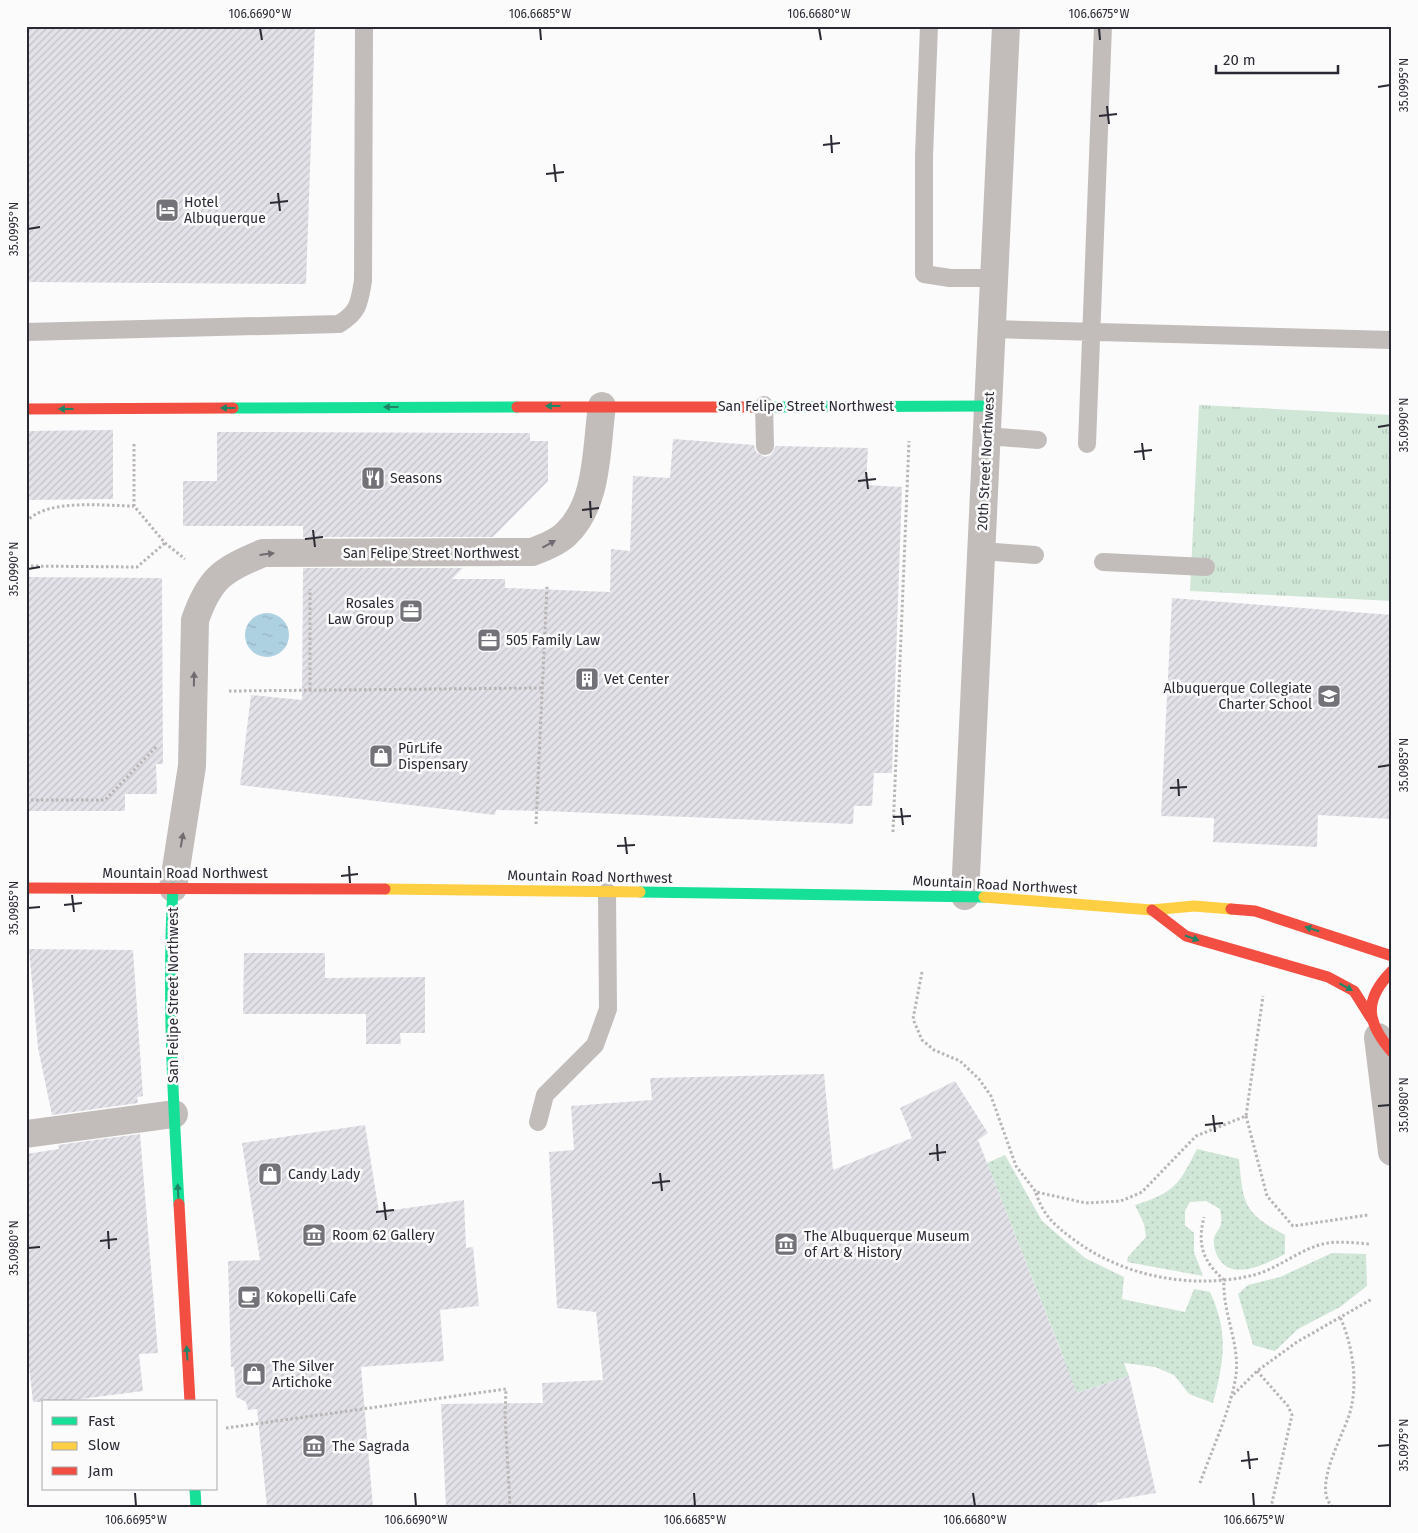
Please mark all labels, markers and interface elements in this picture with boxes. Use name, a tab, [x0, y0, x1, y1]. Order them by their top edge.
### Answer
text: 106.6690°W	[229, 7, 292, 21]
text: 106.6685°W	[509, 7, 571, 21]
text: 106.6680°W	[787, 7, 851, 21]
text: 106.6675°W	[1069, 7, 1129, 21]
scale bar	[1216, 42, 1338, 74]
text: 20 m	[1223, 51, 1256, 69]
text: 35.0995°N	[1397, 58, 1411, 112]
place label: Hotel Albuquerque	[184, 194, 266, 227]
hotel icon: Hotel Albuquerque	[154, 197, 180, 223]
text: 35.0995°N	[7, 202, 21, 256]
street label: 20th Street Northwest	[974, 390, 998, 531]
text: 35.0990°N	[1397, 397, 1411, 453]
street label: San Felipe Street Northwest	[718, 398, 895, 415]
one-way arrow	[545, 402, 561, 410]
one-way arrow	[383, 403, 399, 411]
one-way arrow	[220, 404, 236, 412]
one-way arrow	[58, 405, 74, 413]
restaurant icon: Seasons	[360, 465, 386, 491]
place label: Seasons	[390, 470, 443, 487]
one-way arrow	[542, 540, 557, 548]
text: 35.0990°N	[7, 541, 21, 597]
street label: San Felipe Street Northwest	[343, 545, 520, 562]
one-way arrow	[259, 550, 275, 558]
place label: Rosales Law Group	[327, 595, 394, 628]
office icon: Rosales Law Group	[398, 598, 424, 624]
office icon: 505 Family Law	[476, 627, 502, 653]
place label: 505 Family Law	[506, 632, 600, 649]
building icon: Vet Center	[574, 666, 600, 692]
one-way arrow	[190, 670, 198, 686]
place label: Vet Center	[604, 671, 670, 688]
place label: Albuquerque Collegiate Charter School	[1164, 680, 1312, 713]
school or university icon: Albuquerque Collegiate Charter School	[1316, 683, 1342, 709]
text: 35.0985°N	[1397, 738, 1411, 792]
place label: PūrLife Dispensary	[398, 740, 468, 773]
shop icon: PūrLife Dispensary	[368, 743, 394, 769]
one-way arrow	[178, 832, 186, 848]
street label: Mountain Road Northwest	[102, 865, 269, 882]
street label: Mountain Road Northwest	[507, 867, 674, 887]
street label: Mountain Road Northwest	[912, 872, 1079, 898]
text: 35.0985°N	[7, 881, 21, 935]
street label: San Felipe Street Northwest	[165, 906, 182, 1083]
one-way arrow	[1305, 924, 1320, 932]
one-way arrow	[1185, 934, 1200, 942]
one-way arrow	[1339, 983, 1353, 991]
text: 35.0980°N	[1397, 1077, 1411, 1133]
shop icon: Candy Lady	[257, 1161, 283, 1187]
place label: Candy Lady	[288, 1166, 360, 1183]
one-way arrow	[174, 1183, 182, 1199]
text: 35.0980°N	[7, 1220, 21, 1276]
museum icon: Room 62 Gallery	[301, 1222, 327, 1248]
place label: Room 62 Gallery	[332, 1227, 435, 1244]
place label: The Albuquerque Museum of Art & History	[804, 1228, 970, 1261]
museum icon: The Albuquerque Museum of Art & History	[773, 1231, 799, 1257]
cafe icon: Kokopelli Cafe	[236, 1284, 262, 1310]
place label: Kokopelli Cafe	[266, 1289, 357, 1306]
one-way arrow	[183, 1345, 191, 1361]
place label: The Silver Artichoke	[272, 1358, 335, 1391]
shop icon: The Silver Artichoke	[241, 1361, 267, 1387]
legend	[42, 1400, 218, 1490]
text: Fast	[88, 1412, 115, 1430]
text: 35.0975°N	[1397, 1419, 1411, 1471]
museum icon: The Sagrada	[301, 1433, 327, 1459]
text: Slow	[88, 1436, 120, 1454]
place label: The Sagrada	[332, 1438, 410, 1455]
text: Jam	[88, 1462, 114, 1480]
text: 106.6695°W	[105, 1513, 167, 1527]
text: 106.6690°W	[385, 1513, 448, 1527]
text: 106.6685°W	[664, 1513, 726, 1527]
text: 106.6680°W	[943, 1513, 1007, 1527]
text: 106.6675°W	[1224, 1513, 1284, 1527]

